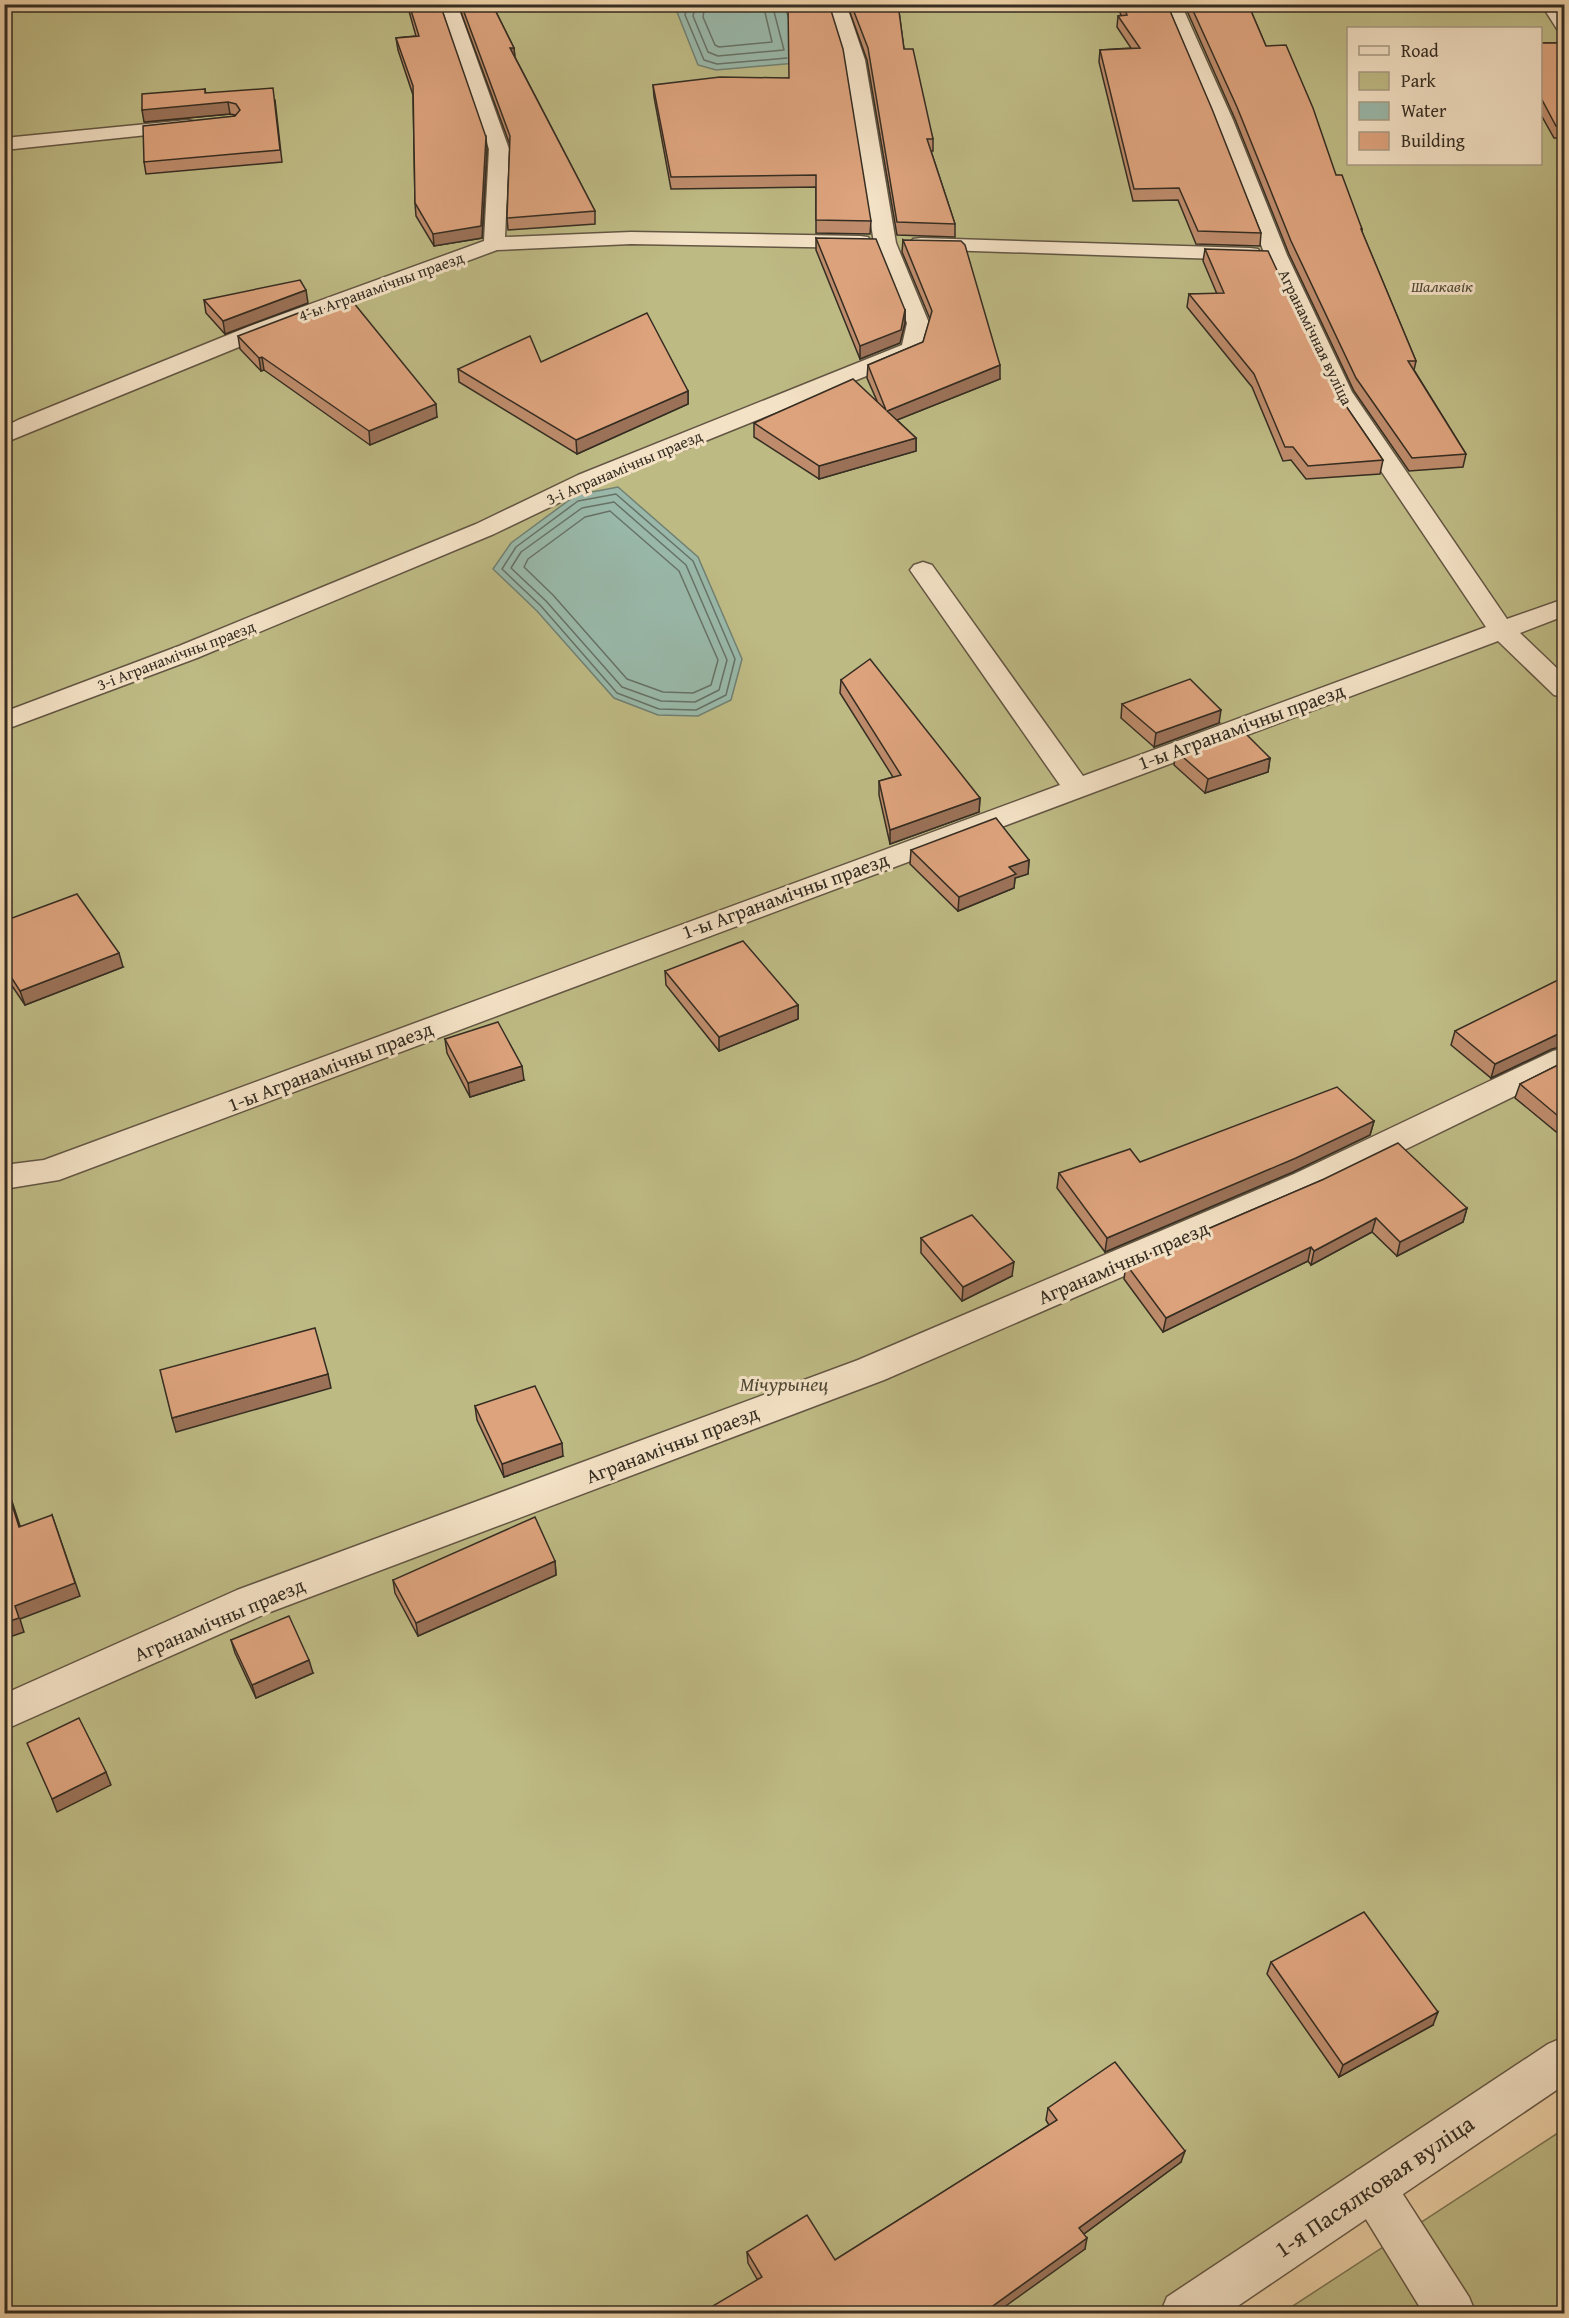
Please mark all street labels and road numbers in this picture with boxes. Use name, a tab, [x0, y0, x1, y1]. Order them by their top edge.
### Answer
street label: 4-ы Агранамічны праезд	[295, 245, 467, 327]
street label: Агранамічная вуліца	[1273, 265, 1360, 409]
street label: 3-і Агранамічны праезд	[542, 423, 706, 511]
street label: 3-і Агранамічны праезд	[93, 614, 259, 696]
street label: 1-ы Агранамічны праезд	[1134, 675, 1349, 777]
street label: 1-ы Агранамічны праезд	[678, 844, 893, 946]
street label: 1-ы Агранамічны праезд	[223, 1013, 437, 1119]
street label: Агранамічны праезд	[1033, 1213, 1213, 1311]
street label: Агранамічны праезд	[581, 1398, 763, 1490]
street label: Агранамічны праезд	[129, 1570, 309, 1668]
street label: 1-я Пасялковая вуліца	[1267, 2106, 1481, 2266]

